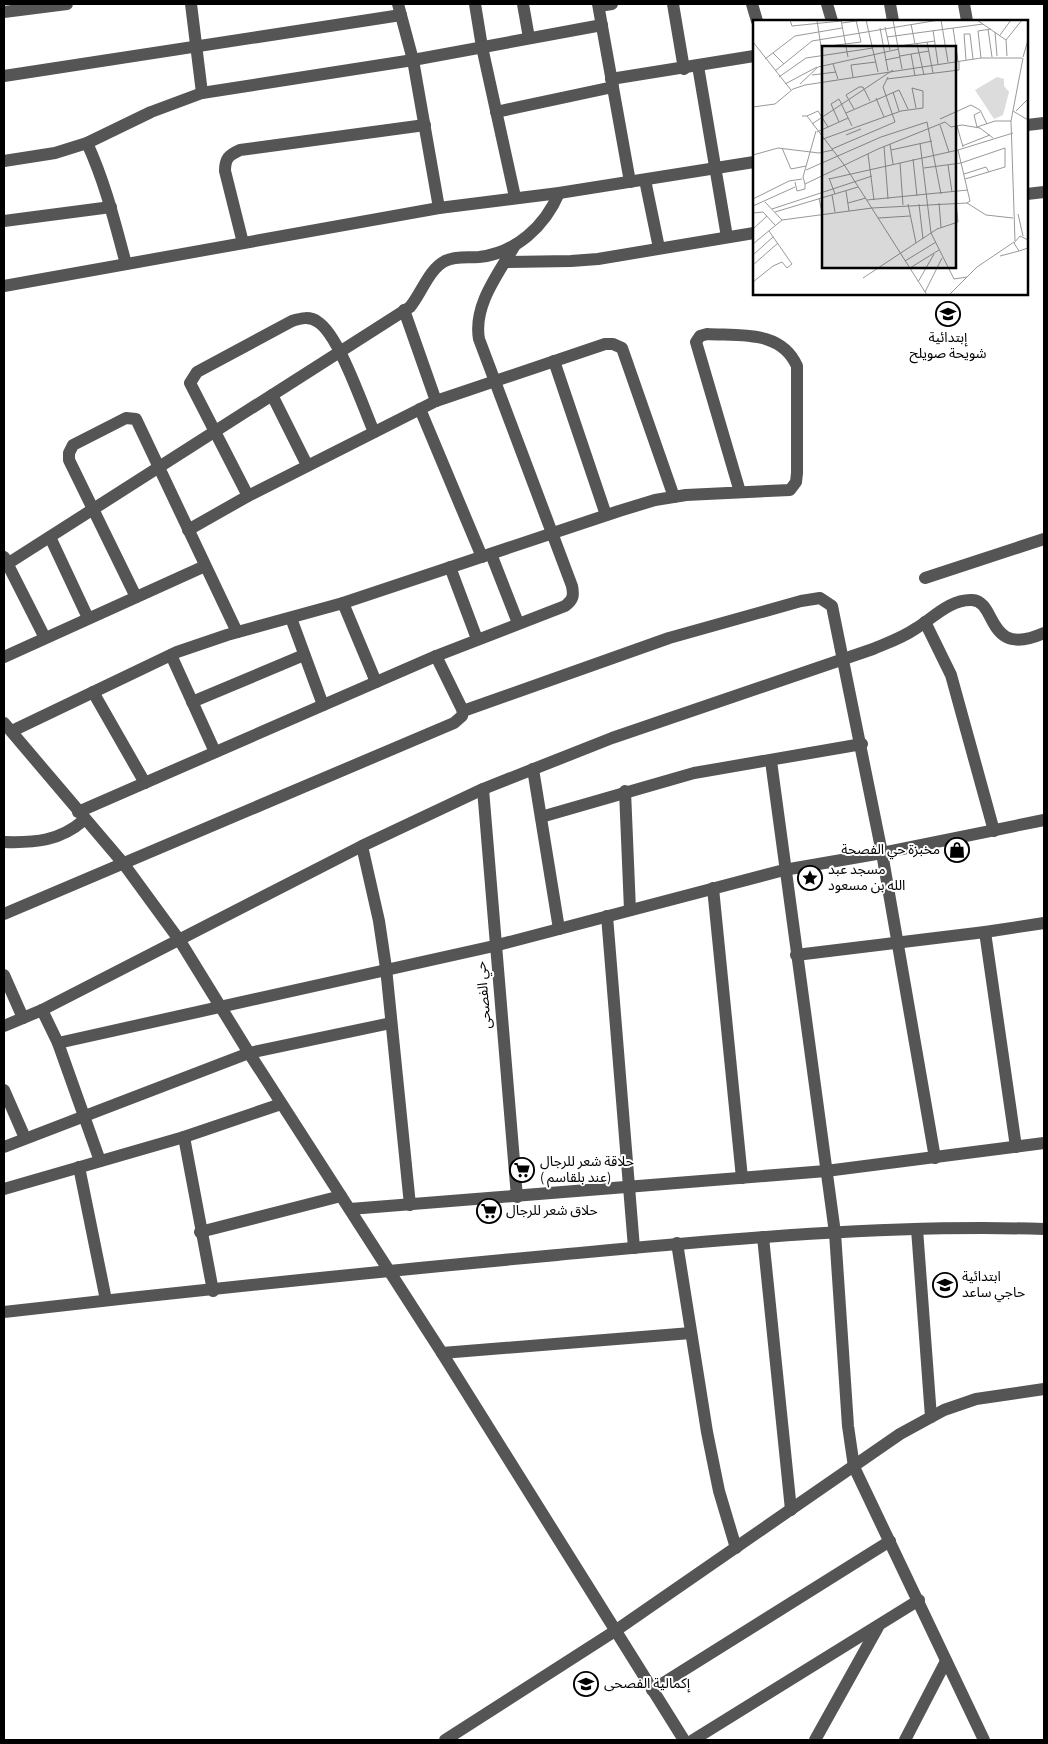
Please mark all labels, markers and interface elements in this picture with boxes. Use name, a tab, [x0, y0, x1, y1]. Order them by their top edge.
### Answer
inset map	[753, 20, 1028, 295]
school or university icon: إبتدائية شويحة صويلح	[935, 301, 961, 327]
place label: إبتدائية شويحة صويلح	[909, 328, 987, 364]
shop icon: مخبزة حي الفصحة	[944, 837, 970, 863]
place label: مخبزة حي الفصحة	[841, 840, 940, 860]
place label: مسجد عبد الله بن مسعود	[828, 860, 905, 896]
place icon: مسجد عبد الله بن مسعود	[797, 865, 823, 891]
street label: حي الفصحى	[471, 960, 497, 1030]
place label: حلاقة شعر للرجال ( عند بلقاسم)	[540, 1152, 634, 1188]
supermarket icon: حلاقة شعر للرجال ( عند بلقاسم)	[509, 1157, 535, 1183]
supermarket icon: حلاق شعر للرجال	[476, 1198, 502, 1224]
place label: حلاق شعر للرجال	[506, 1201, 598, 1221]
place label: ابتدائية حاجي ساعد	[962, 1267, 1025, 1303]
school or university icon: ابتدائية حاجي ساعد	[932, 1272, 958, 1298]
school or university icon: إكمالية الفصحى	[573, 1671, 599, 1697]
place label: إكمالية الفصحى	[604, 1674, 691, 1694]

